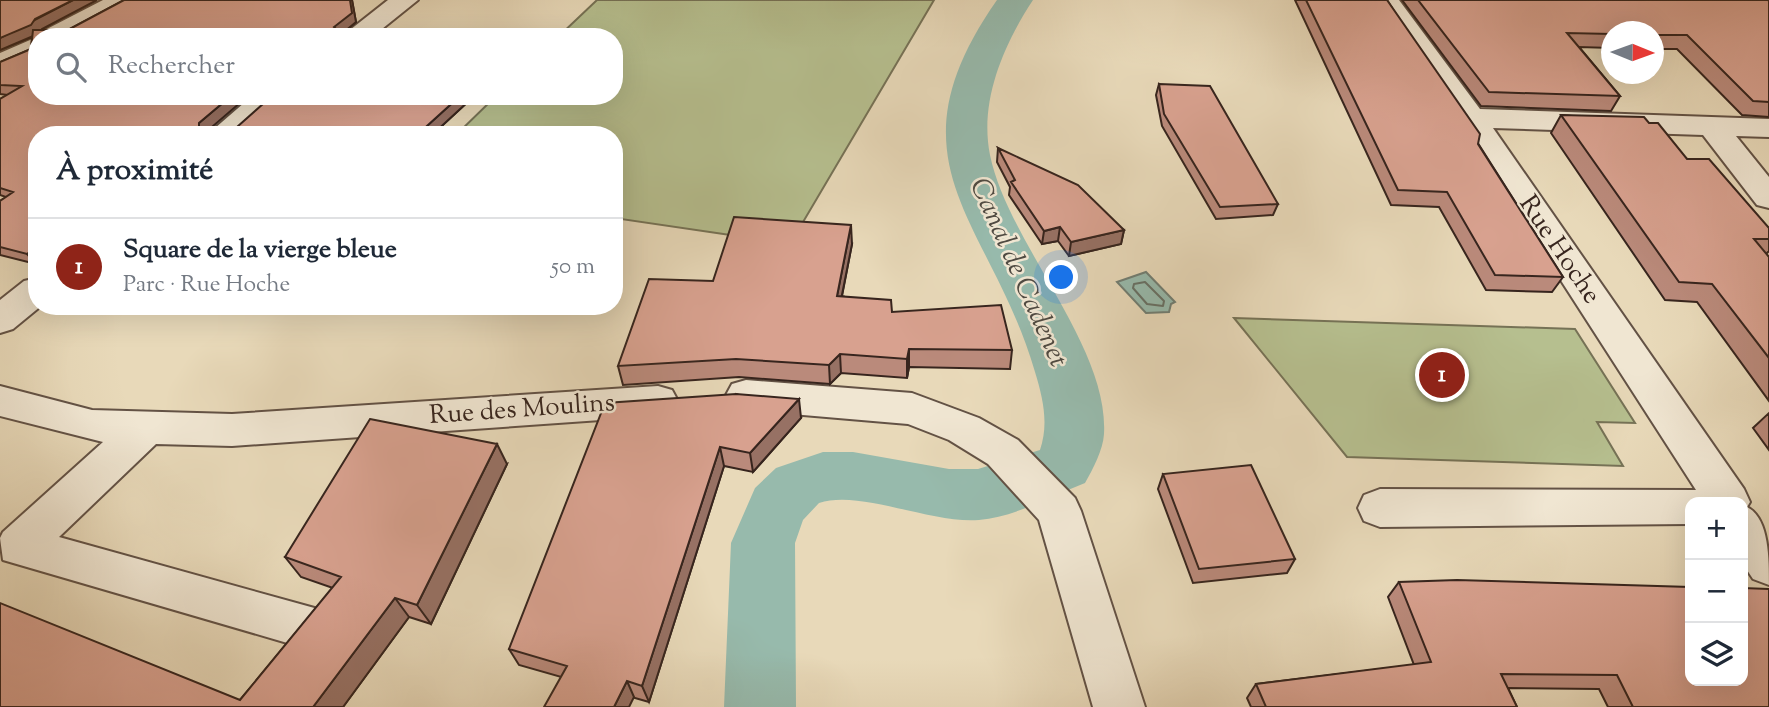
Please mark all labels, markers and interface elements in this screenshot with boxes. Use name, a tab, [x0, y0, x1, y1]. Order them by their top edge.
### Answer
north arrow	[1601, 21, 1664, 84]
search box	[28, 28, 623, 105]
icon: search	[52, 48, 90, 86]
text: Rechercher	[108, 48, 235, 85]
text: À proximité	[56, 150, 213, 193]
water label: Canal de Cadenet	[958, 172, 1078, 374]
street label: Rue Hoche	[1509, 188, 1609, 312]
text: Square de la vierge bleue	[123, 232, 397, 269]
text: 1	[75, 251, 83, 284]
text: 50 m	[551, 251, 595, 284]
your location	[1044, 260, 1078, 294]
text: Parc · Rue Hoche	[123, 269, 290, 302]
pin: 1	[1419, 349, 1465, 401]
street label: Rue des Moulins	[428, 385, 616, 435]
map controls	[1685, 497, 1748, 686]
button: +	[1685, 497, 1748, 560]
button: −	[1685, 560, 1748, 623]
button: layers	[1685, 623, 1748, 686]

